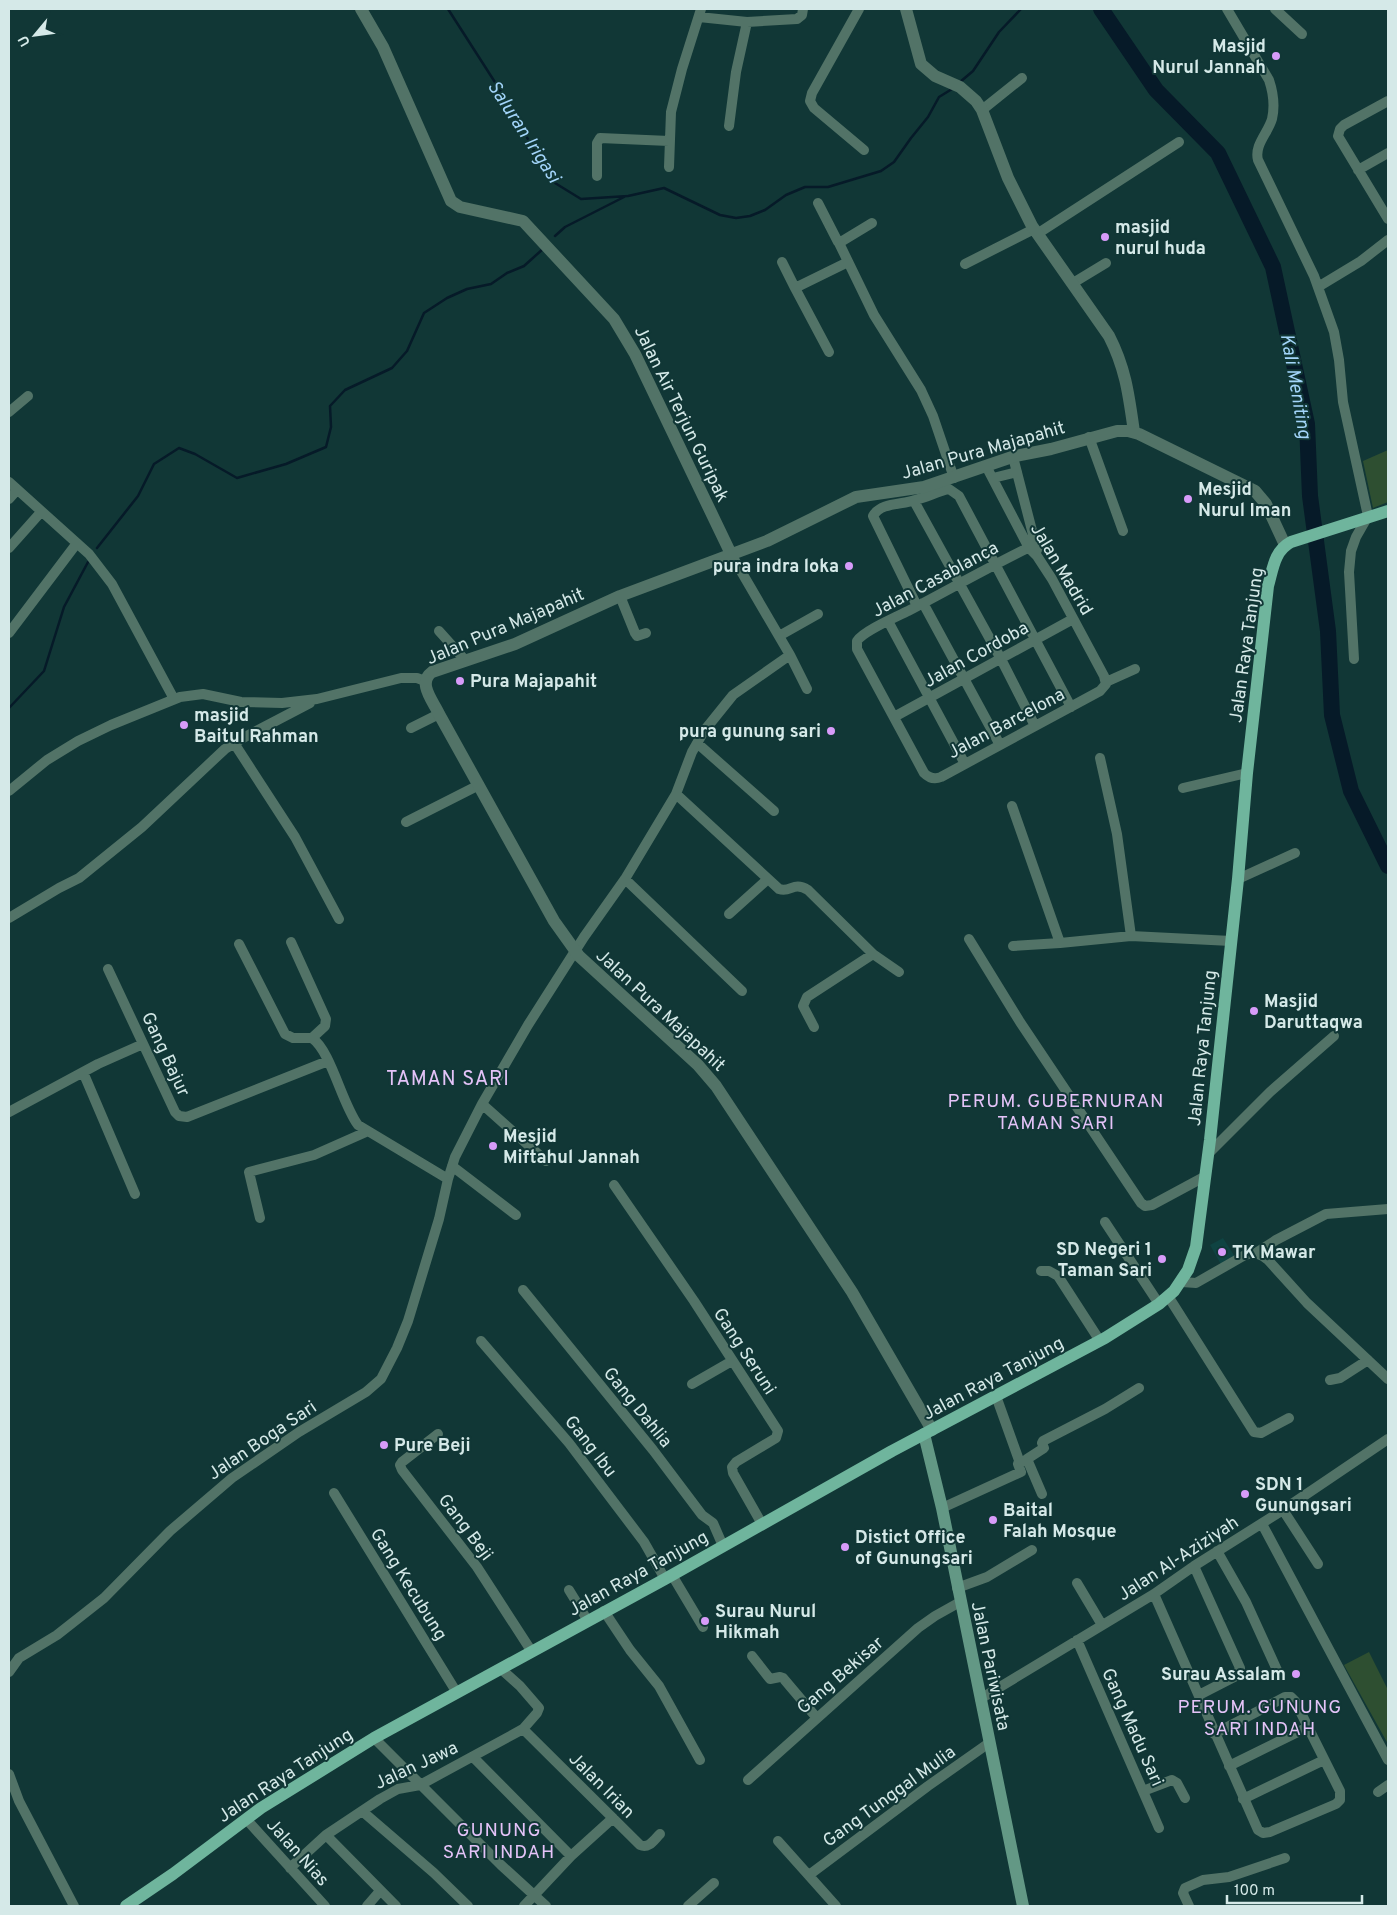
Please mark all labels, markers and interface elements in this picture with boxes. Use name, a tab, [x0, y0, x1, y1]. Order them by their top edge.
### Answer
north arrow	[10, 10, 60, 60]
text: U	[15, 32, 35, 49]
place label: Masjid Nurul Jannah	[1152, 36, 1266, 80]
marker: Masjid Nurul Jannah	[1270, 50, 1282, 62]
water label: Saluran Irigasi	[481, 76, 566, 189]
place label: masjid nurul huda	[1115, 217, 1206, 261]
marker: masjid nurul huda	[1099, 231, 1111, 243]
street label: Jalan Air Terjun Guripak	[628, 323, 733, 506]
water label: Kali Meniting	[1274, 332, 1316, 442]
street label: Jalan Pura Majapahit	[899, 417, 1068, 486]
place label: Mesjid Nurul Iman	[1198, 479, 1291, 523]
marker: Mesjid Nurul Iman	[1182, 493, 1194, 505]
street label: Jalan Madrid	[1024, 520, 1097, 620]
street label: Jalan Casablanca	[868, 537, 1003, 623]
place label: pura indra loka	[713, 556, 839, 579]
marker: pura indra loka	[843, 560, 855, 572]
street label: Jalan Raya Tanjung	[1225, 566, 1270, 724]
street label: Jalan Pura Majapahit	[423, 584, 588, 671]
street label: Jalan Cordoba	[920, 617, 1033, 694]
place label: Pura Majapahit	[470, 671, 597, 694]
marker: Pura Majapahit	[454, 675, 466, 687]
street label: Jalan Barcelona	[944, 684, 1069, 765]
place label: masjid Baitul Rahman	[194, 705, 319, 749]
marker: masjid Baitul Rahman	[178, 719, 190, 731]
place label: pura gunung sari	[679, 721, 821, 744]
marker: pura gunung sari	[825, 725, 837, 737]
street label: Jalan Pura Majapahit	[590, 945, 730, 1077]
street label: Jalan Raya Tanjung	[1184, 969, 1223, 1127]
place label: Masjid Daruttaqwa	[1264, 991, 1363, 1035]
marker: Masjid Daruttaqwa	[1248, 1005, 1260, 1017]
street label: Gang Bajur	[135, 1009, 194, 1101]
district label: TAMAN SARI	[386, 1067, 510, 1093]
district label: PERUM. GUBERNURAN TAMAN SARI	[948, 1090, 1164, 1136]
place label: Mesjid Miftahul Jannah	[503, 1126, 640, 1170]
marker: Mesjid Miftahul Jannah	[487, 1140, 499, 1152]
place label: SD Negeri 1 Taman Sari	[1056, 1239, 1152, 1283]
place label: TK Mawar	[1232, 1242, 1316, 1265]
marker: TK Mawar	[1216, 1246, 1228, 1258]
marker: SD Negeri 1 Taman Sari	[1156, 1253, 1168, 1265]
street label: Gang Seruni	[707, 1304, 780, 1400]
street label: Jalan Raya Tanjung	[919, 1332, 1068, 1426]
street label: Gang Dahlia	[597, 1363, 676, 1453]
street label: Jalan Boga Sari	[204, 1396, 322, 1486]
street label: Gang Ibu	[559, 1411, 621, 1482]
place label: Pure Beji	[394, 1435, 471, 1458]
marker: Pure Beji	[378, 1439, 390, 1451]
place label: SDN 1 Gunungsari	[1255, 1474, 1352, 1518]
marker: SDN 1 Gunungsari	[1239, 1488, 1251, 1500]
street label: Gang Beji	[432, 1490, 497, 1566]
place label: Baital Falah Mosque	[1003, 1500, 1116, 1544]
street label: Jalan Al-Aziziyah	[1114, 1512, 1244, 1607]
marker: Baital Falah Mosque	[987, 1514, 999, 1526]
street label: Gang Kecubung	[364, 1524, 451, 1645]
street label: Jalan Raya Tanjung	[565, 1526, 713, 1622]
place label: Distict Office of Gunungsari	[855, 1527, 973, 1571]
marker: Distict Office of Gunungsari	[839, 1541, 851, 1553]
street label: Jalan Pariwisata	[965, 1600, 1014, 1733]
place label: Surau Nurul Hikmah	[715, 1601, 816, 1645]
marker: Surau Nurul Hikmah	[699, 1615, 711, 1627]
street label: Gang Bekisar	[793, 1632, 889, 1720]
place label: Surau Assalam	[1161, 1664, 1286, 1687]
street label: Gang Madu Sari	[1095, 1665, 1168, 1790]
marker: Surau Assalam	[1290, 1668, 1302, 1680]
district label: PERUM. GUNUNG SARI INDAH	[1178, 1696, 1342, 1742]
street label: Jalan Raya Tanjung	[214, 1724, 358, 1829]
street label: Jalan Jawa	[371, 1737, 462, 1796]
street label: Gang Tunggal Mulia	[819, 1741, 961, 1853]
street label: Jalan Irian	[563, 1748, 639, 1824]
street label: Jalan Nias	[260, 1814, 333, 1892]
district label: GUNUNG SARI INDAH	[443, 1819, 555, 1865]
scale bar	[1227, 1872, 1362, 1904]
text: 100 m	[1234, 1882, 1275, 1901]

